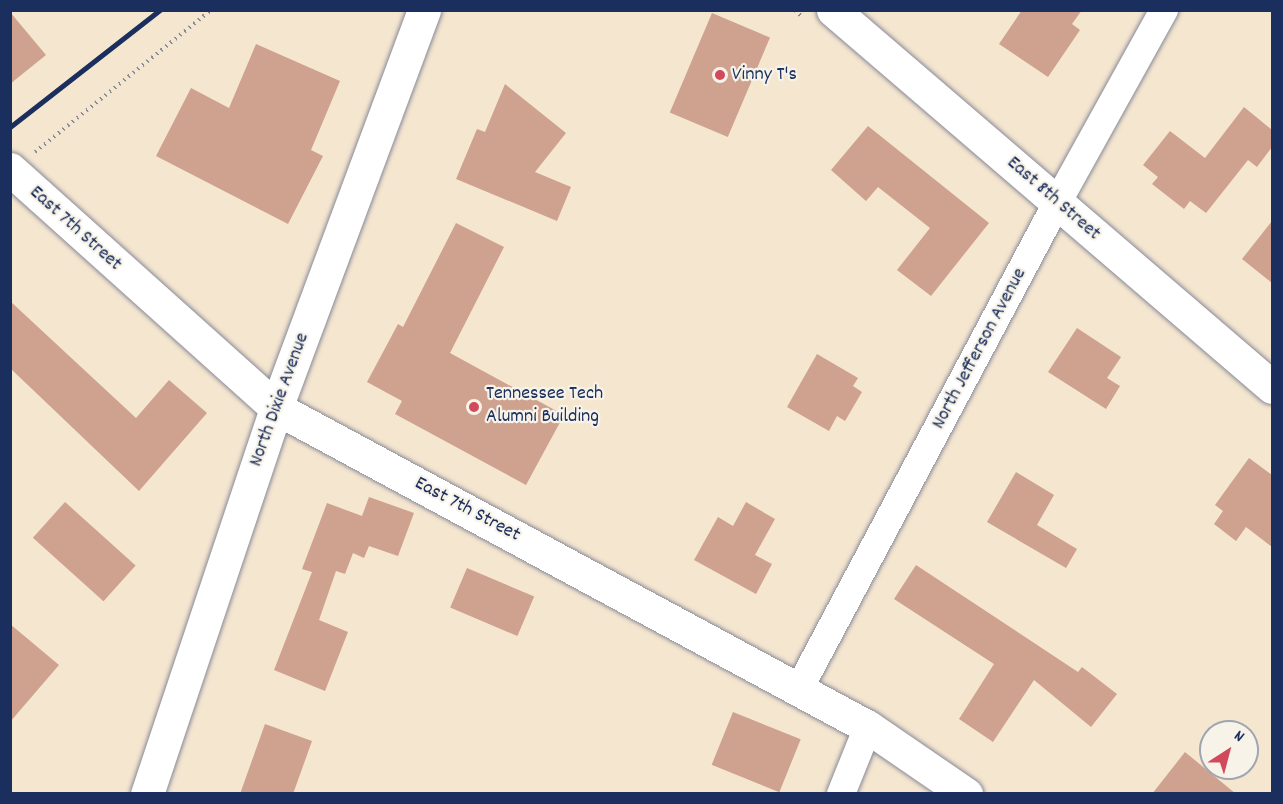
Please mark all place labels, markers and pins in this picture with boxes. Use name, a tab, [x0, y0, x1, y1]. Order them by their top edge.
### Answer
place label: Vinny T's	[732, 63, 797, 87]
marker: Vinny T's	[713, 68, 727, 82]
place label: Tennessee Tech Alumni Building	[486, 383, 603, 430]
marker: Tennessee Tech Alumni Building	[467, 400, 481, 414]

